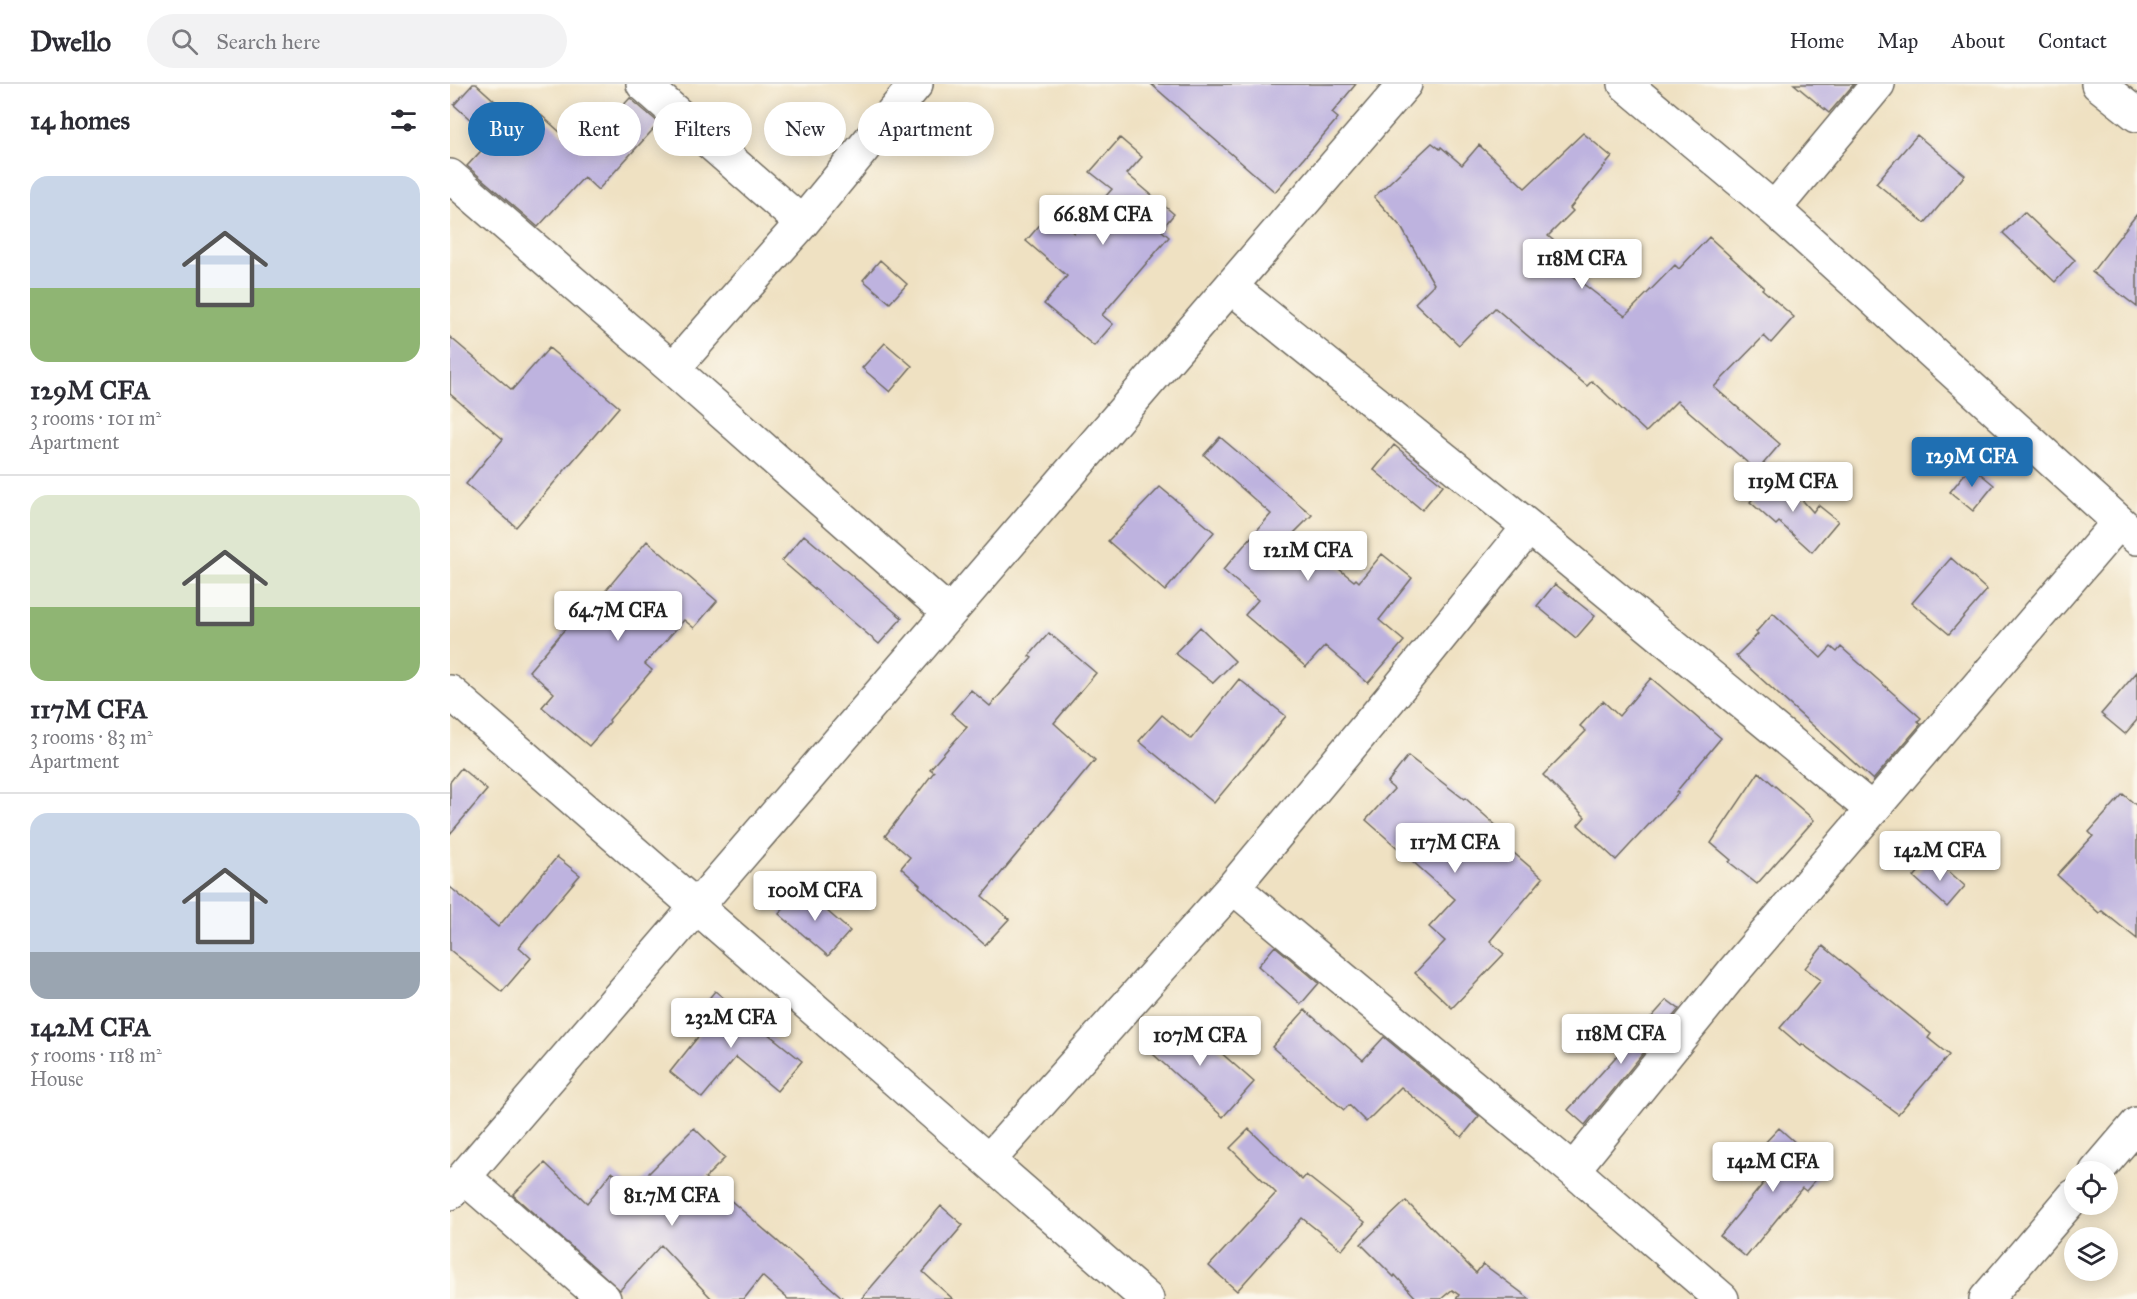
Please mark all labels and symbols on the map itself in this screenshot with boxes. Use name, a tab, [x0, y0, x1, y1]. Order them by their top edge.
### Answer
pin: 66.8M CFA	[1034, 195, 1172, 246]
pin: 118M CFA	[1520, 239, 1644, 290]
pin: 129M CFA	[1910, 437, 2034, 488]
pin: 119M CFA	[1731, 462, 1855, 513]
pin: 121M CFA	[1246, 531, 1370, 582]
pin: 64.7M CFA	[549, 591, 687, 642]
pin: 117M CFA	[1393, 823, 1517, 874]
pin: 142M CFA	[1878, 831, 2002, 882]
pin: 100M CFA	[753, 871, 877, 922]
pin: 232M CFA	[669, 998, 793, 1049]
pin: 118M CFA	[1559, 1014, 1683, 1065]
pin: 107M CFA	[1138, 1016, 1262, 1067]
pin: 142M CFA	[1711, 1142, 1835, 1193]
pin: 81.7M CFA	[603, 1176, 741, 1227]

